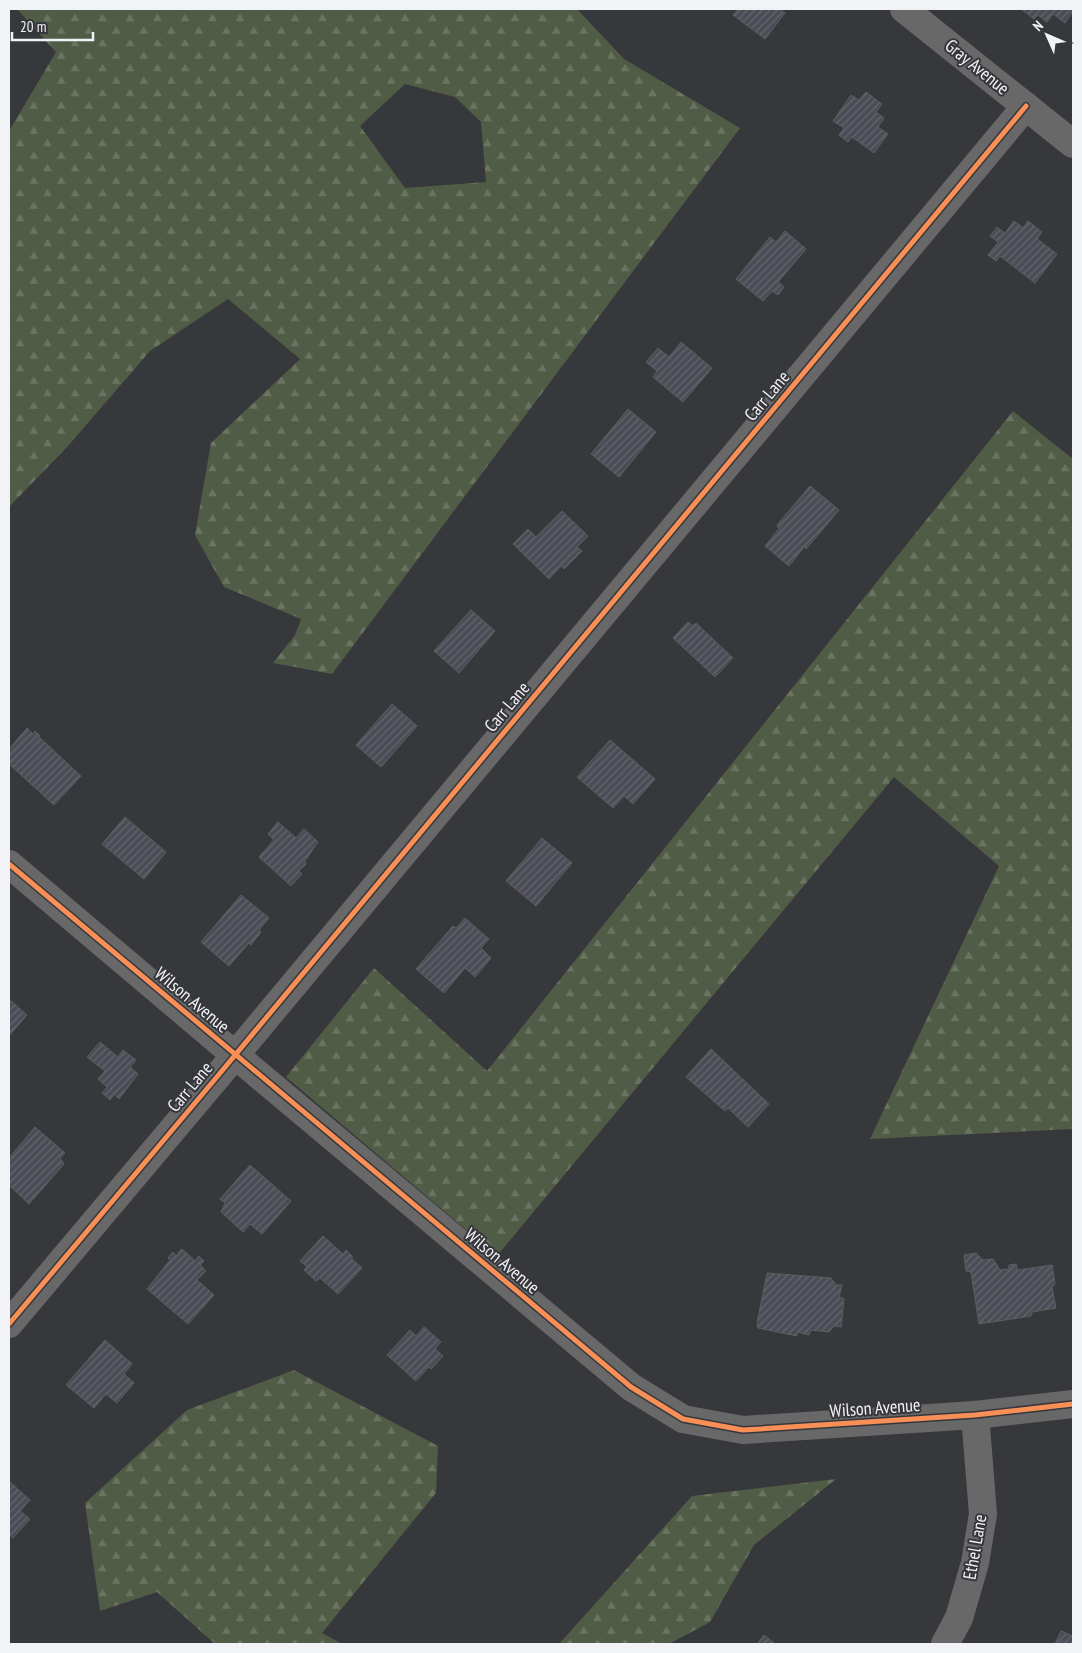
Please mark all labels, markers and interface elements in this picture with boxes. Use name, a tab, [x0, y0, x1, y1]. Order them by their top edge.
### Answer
scale bar	[12, 10, 94, 42]
north arrow	[1022, 10, 1072, 60]
text: 20 m	[20, 17, 46, 36]
text: N	[1029, 17, 1047, 35]
street label: Gray Avenue	[941, 34, 1014, 99]
street label: Carr Lane	[739, 366, 794, 426]
street label: Carr Lane	[479, 677, 534, 737]
street label: Wilson Avenue	[150, 962, 234, 1038]
street label: Carr Lane	[162, 1057, 217, 1117]
street label: Wilson Avenue	[460, 1223, 544, 1299]
street label: Wilson Avenue	[829, 1393, 921, 1422]
street label: Ethel Lane	[957, 1513, 992, 1581]

